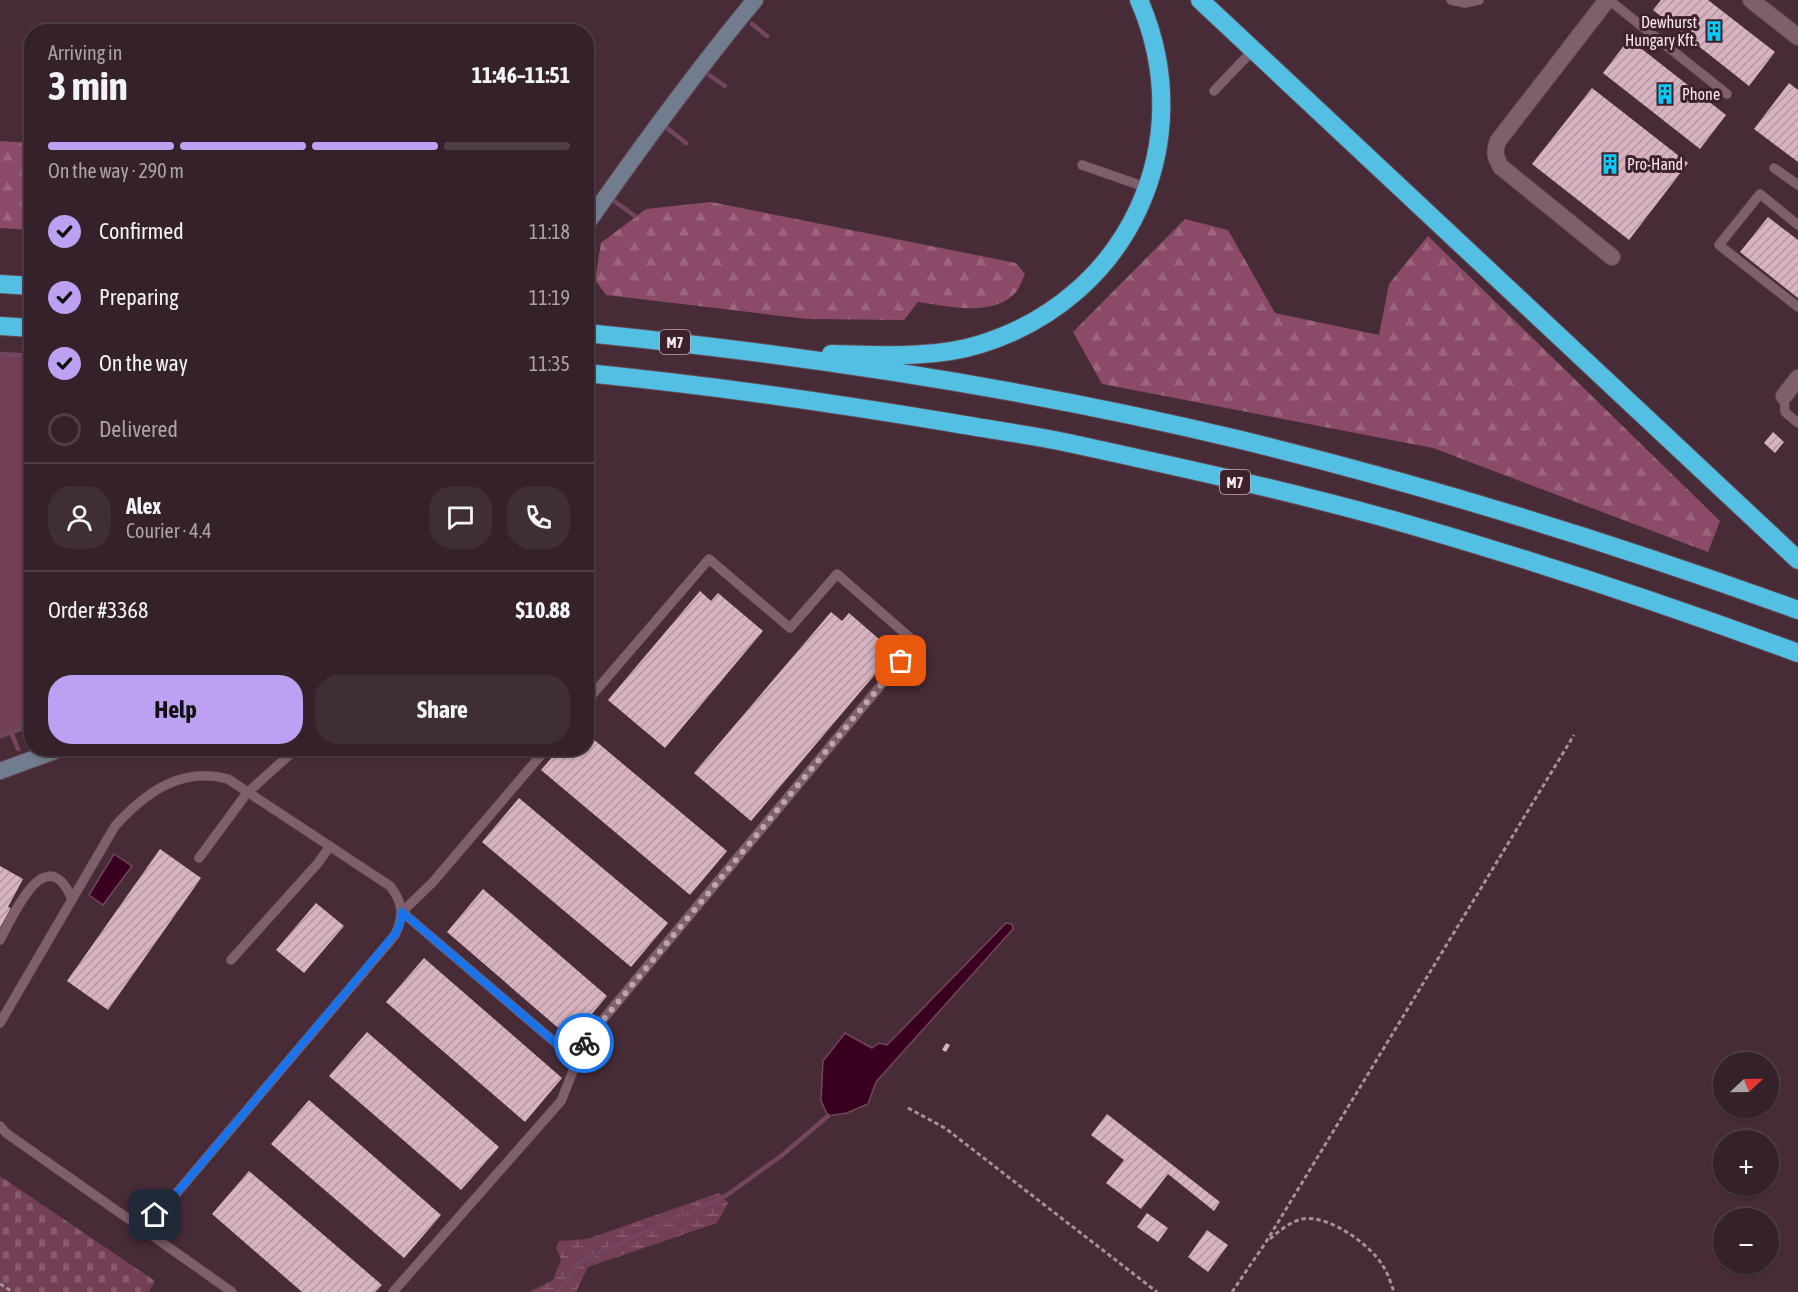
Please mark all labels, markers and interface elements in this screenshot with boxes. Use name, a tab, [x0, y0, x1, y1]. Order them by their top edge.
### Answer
place label: Dewhurst Hungary Kft.	[1625, 13, 1697, 50]
building icon: Dewhurst Hungary Kft.	[1702, 19, 1726, 43]
text: Arriving in	[48, 41, 122, 64]
text: 11:46–11:51	[472, 62, 570, 88]
text: 3 min	[48, 64, 128, 108]
building icon: Phone	[1653, 82, 1677, 106]
place label: Phone	[1682, 85, 1720, 103]
building icon: Pro-Hand	[1598, 152, 1622, 176]
place label: Pro-Hand	[1627, 155, 1683, 173]
text: On the way · 290 m	[48, 159, 184, 182]
icon: check	[48, 215, 81, 248]
text: Confirmed	[99, 218, 184, 244]
text: 11:18	[529, 220, 570, 243]
icon: check	[48, 281, 81, 314]
text: Preparing	[99, 284, 179, 310]
text: 11:19	[529, 286, 570, 309]
road number: M7	[660, 330, 690, 354]
icon: check	[48, 347, 81, 380]
text: On the way	[99, 350, 188, 376]
text: 11:35	[529, 352, 570, 375]
text: Delivered	[99, 416, 178, 442]
road number: M7	[1220, 470, 1250, 494]
button: person	[48, 486, 111, 549]
button: chat	[429, 486, 492, 549]
button: phone	[507, 486, 570, 549]
text: Alex	[126, 493, 161, 519]
text: Courier · 4.4	[126, 519, 212, 542]
text: Order #3368	[48, 597, 148, 623]
text: $10.88	[515, 597, 570, 623]
pin	[875, 635, 926, 686]
icon: bag	[884, 644, 917, 677]
button: Help	[48, 675, 303, 744]
button: Share	[315, 675, 570, 744]
courier	[554, 1013, 614, 1073]
icon: bike	[568, 1027, 601, 1060]
north arrow	[1713, 1052, 1779, 1118]
map controls	[1713, 1052, 1779, 1274]
button: +	[1713, 1130, 1779, 1196]
pin	[129, 1189, 180, 1240]
icon: home	[138, 1198, 171, 1231]
button: −	[1713, 1208, 1779, 1274]

